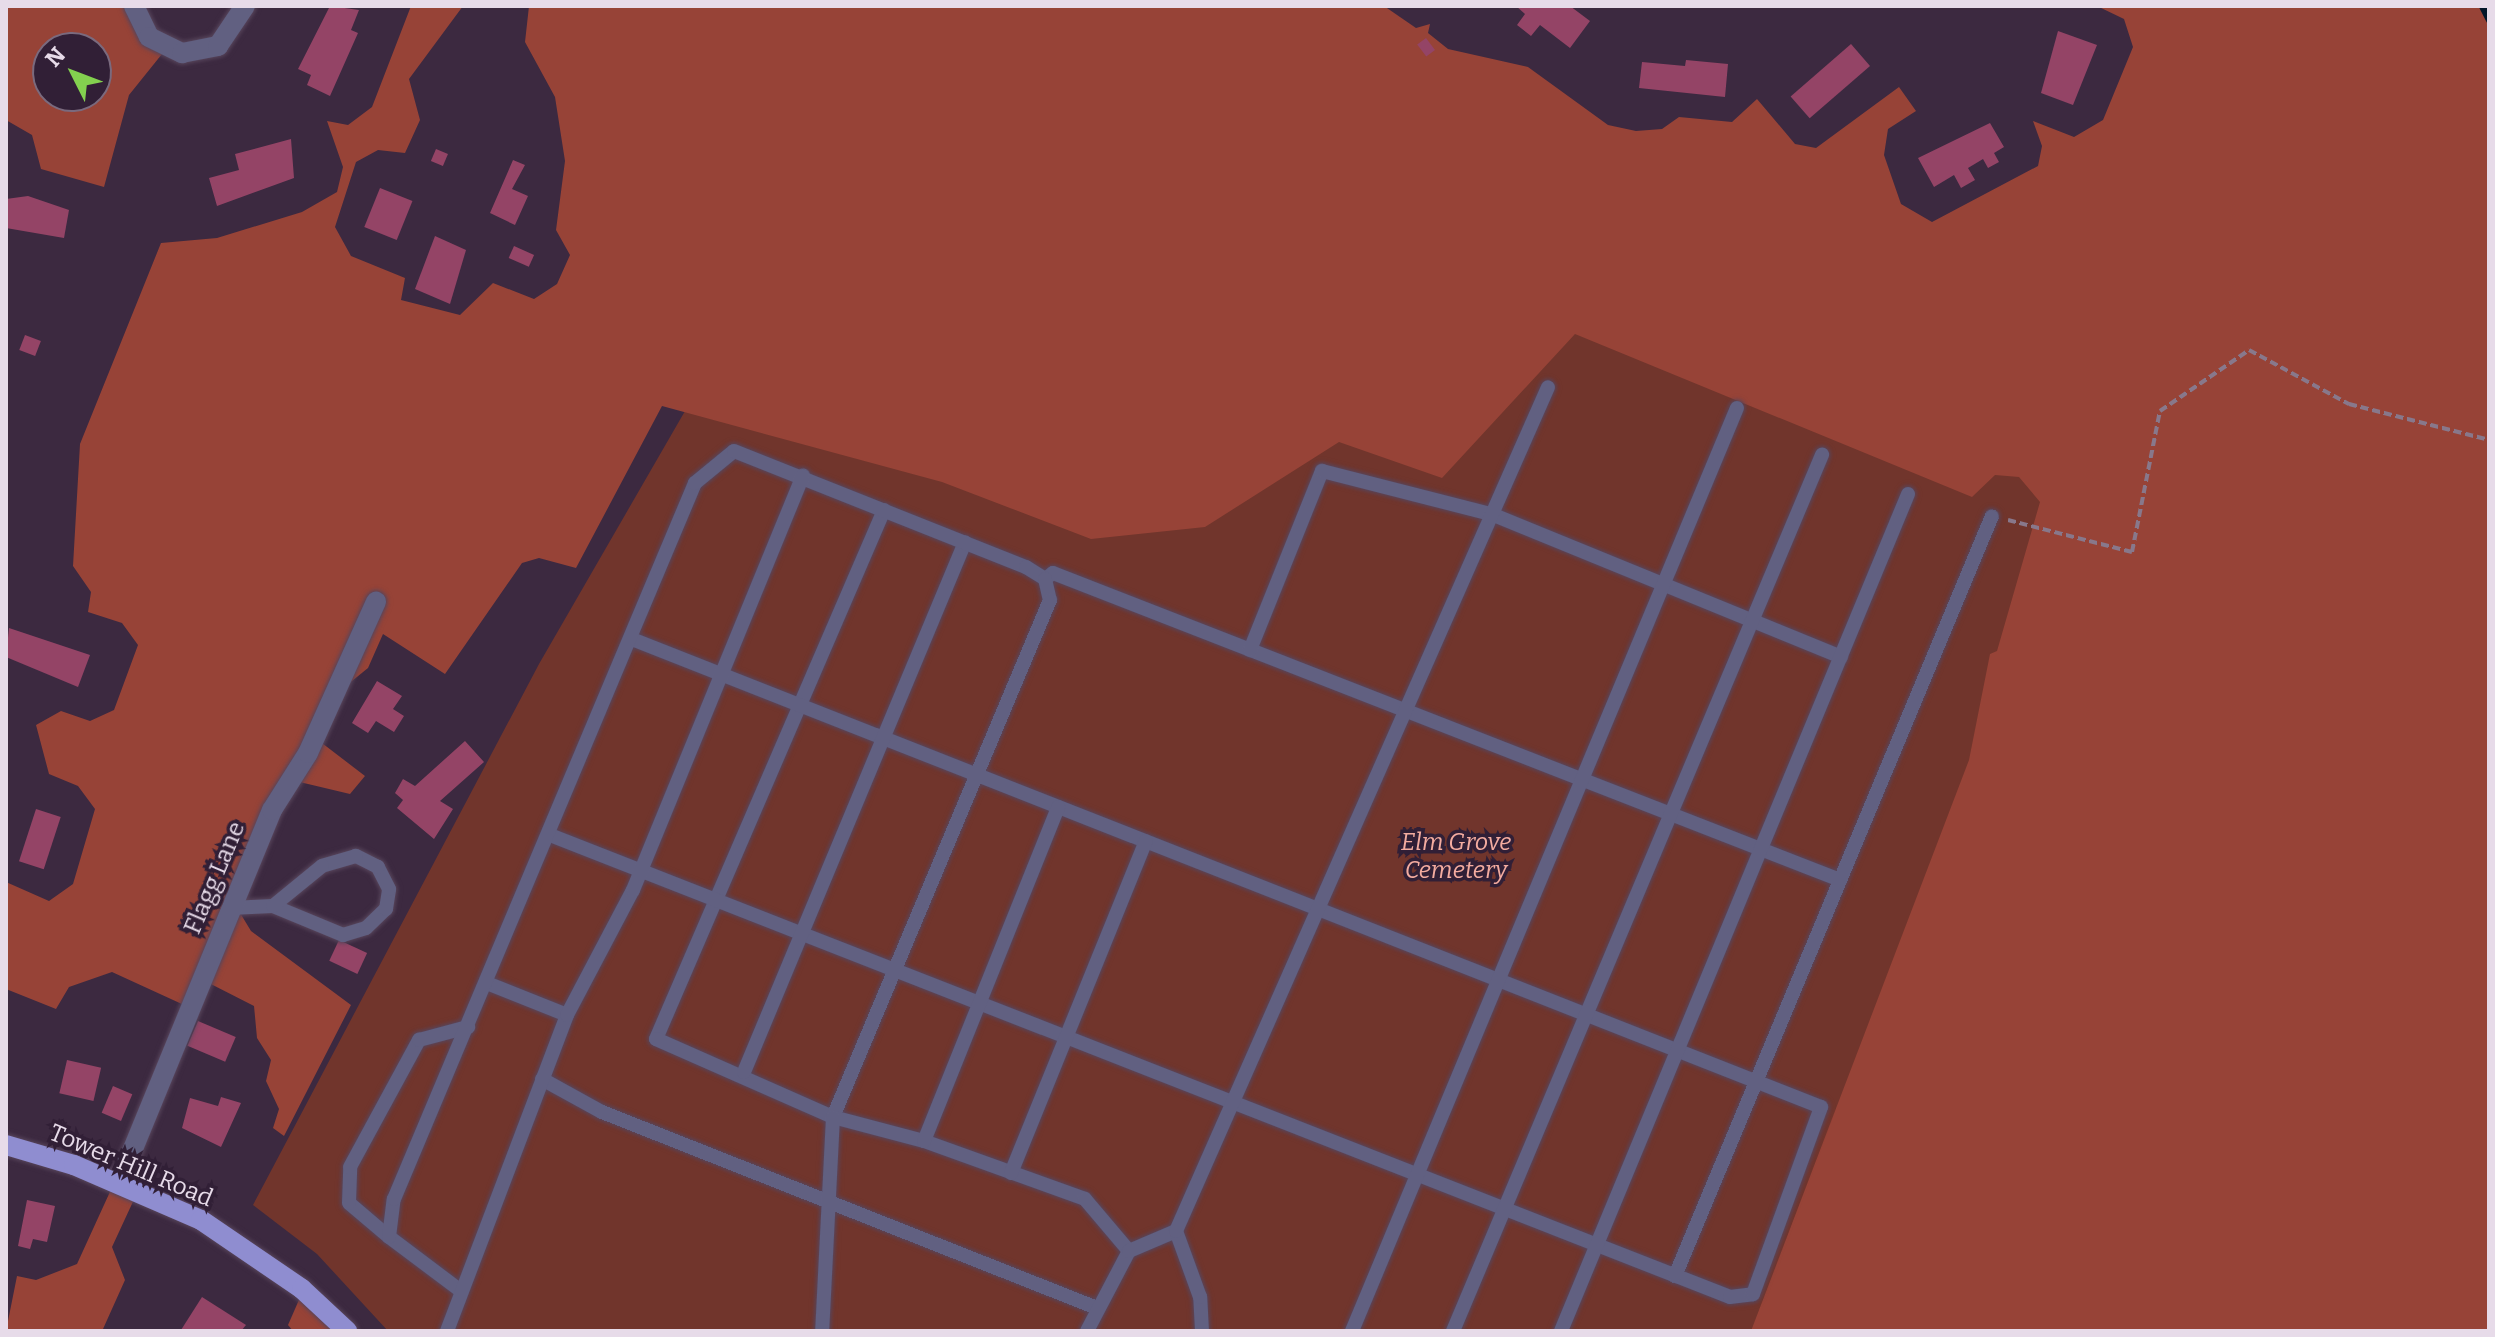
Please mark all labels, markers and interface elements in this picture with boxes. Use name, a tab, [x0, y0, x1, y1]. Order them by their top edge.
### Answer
north arrow	[32, 32, 112, 112]
text: N	[40, 42, 71, 72]
street label: Flagg Lane	[178, 818, 252, 938]
park label: Elm Grove Cemetery	[1401, 829, 1511, 885]
street label: Tower Hill Road	[45, 1119, 217, 1213]

